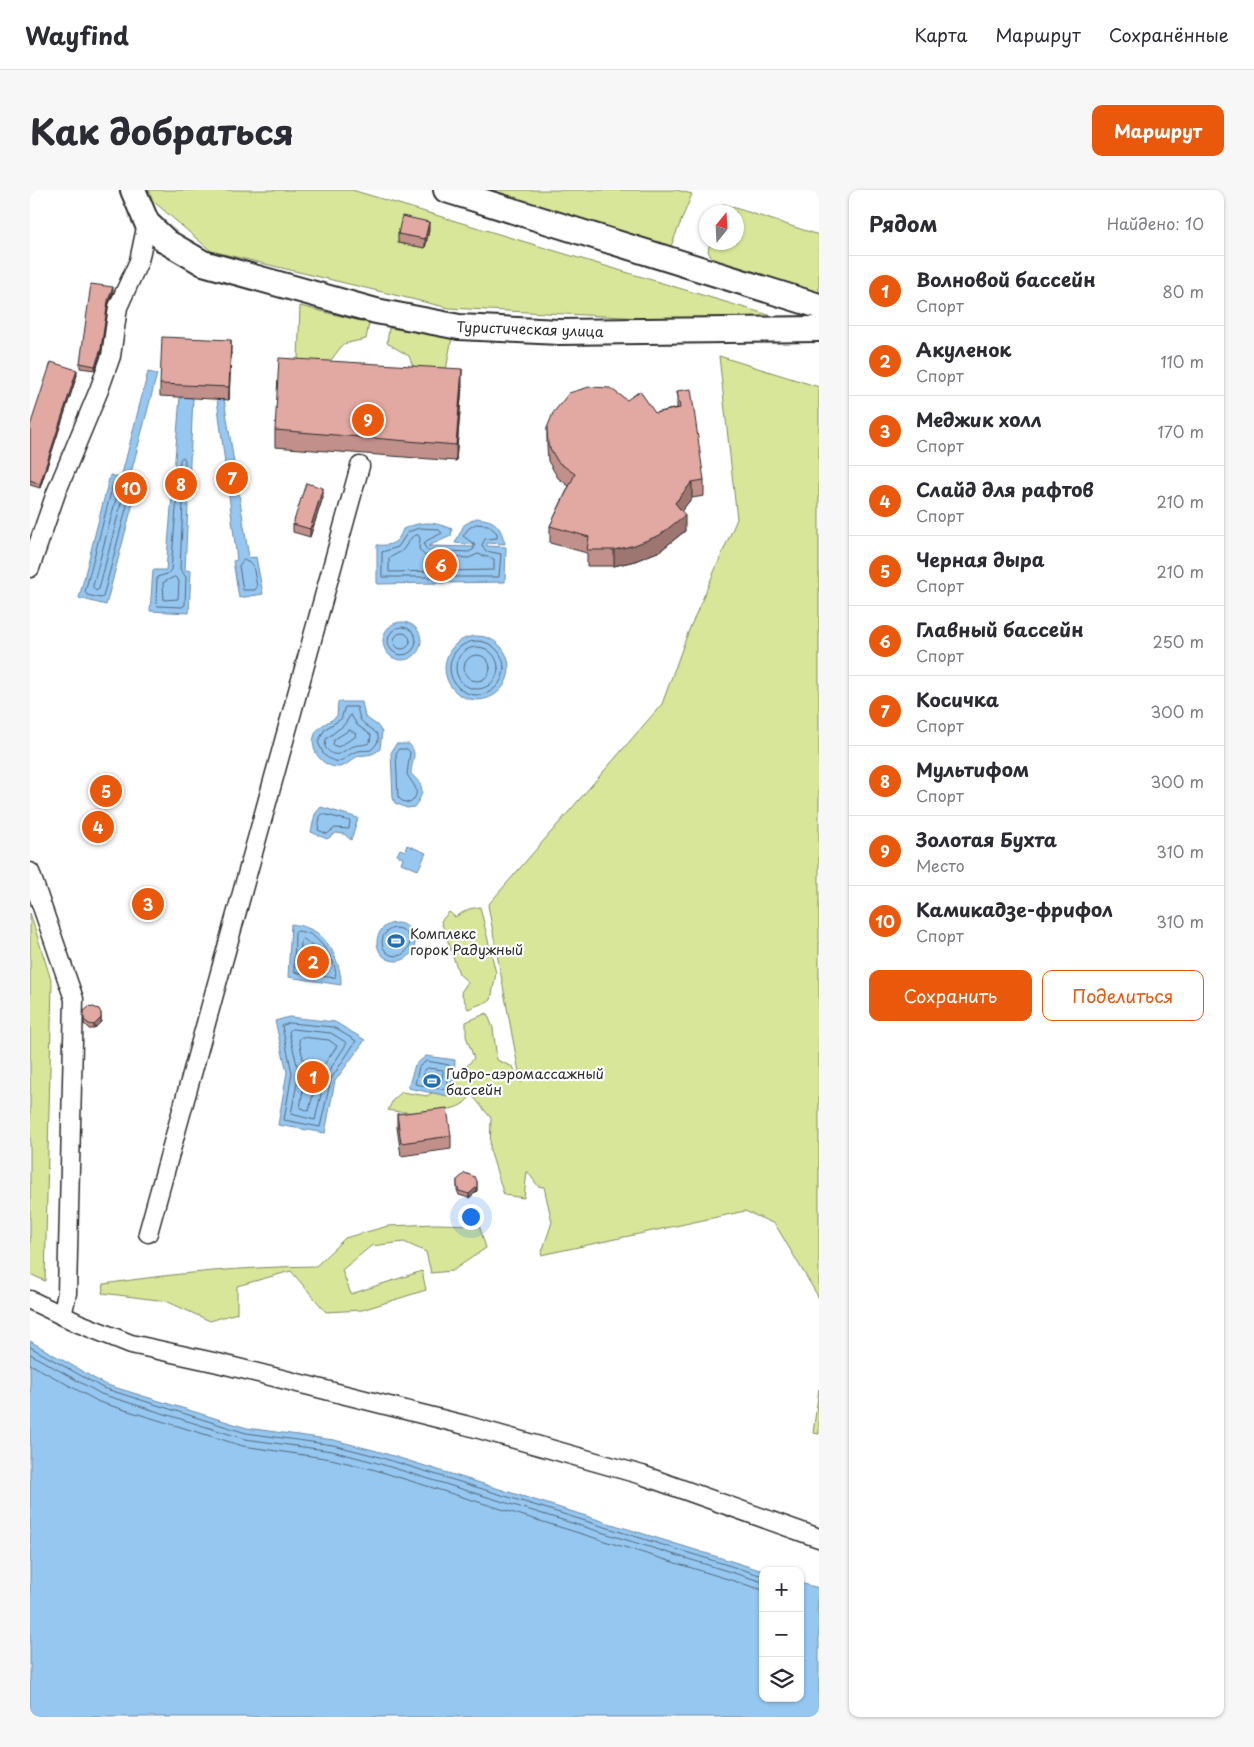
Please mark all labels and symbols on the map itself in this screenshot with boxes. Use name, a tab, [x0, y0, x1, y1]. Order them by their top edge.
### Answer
north arrow	[699, 205, 744, 250]
street label: Туристическая улица	[456, 316, 604, 342]
pin: 9	[352, 401, 384, 439]
pin: 7	[216, 459, 248, 497]
pin: 8	[165, 465, 197, 503]
pin: 10	[115, 469, 147, 507]
pin: 6	[425, 546, 457, 584]
pin: 5	[90, 772, 122, 810]
pin: 4	[82, 808, 114, 846]
pin: 3	[132, 885, 164, 923]
place label: Комплекс горок Радужный	[410, 923, 523, 960]
sports icon: Комплекс горок Радужный	[386, 931, 406, 951]
pin: 2	[297, 943, 329, 981]
pin: 1	[297, 1058, 329, 1096]
place label: Гидро-аэромассажный бассейн	[446, 1063, 604, 1100]
sports icon: Гидро-аэромассажный бассейн	[422, 1071, 442, 1091]
your location	[458, 1204, 484, 1230]

